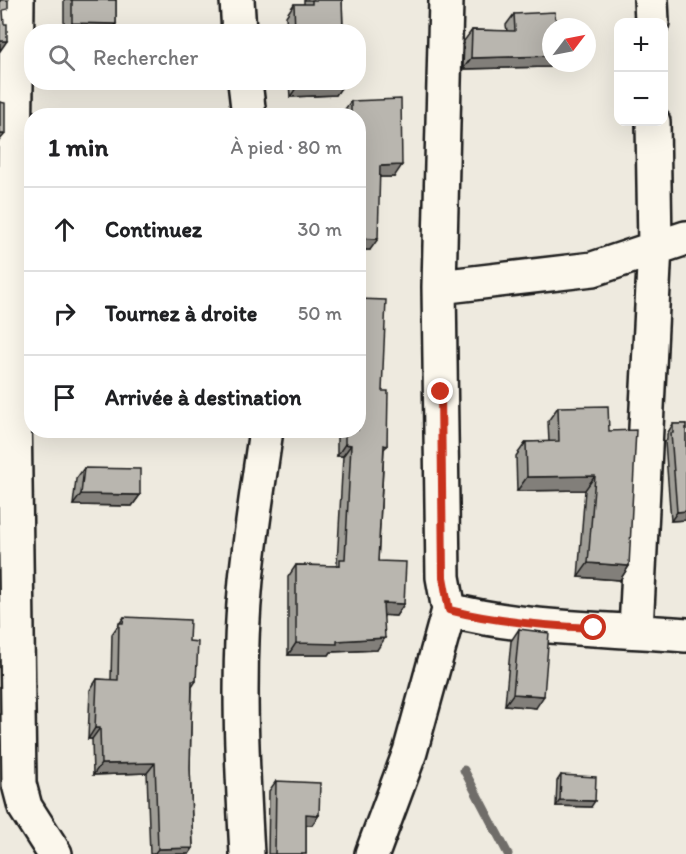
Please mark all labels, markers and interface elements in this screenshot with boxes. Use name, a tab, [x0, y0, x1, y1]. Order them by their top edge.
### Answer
north arrow	[542, 18, 596, 72]
map controls	[614, 18, 668, 126]
button: +	[614, 18, 668, 72]
search box	[24, 24, 366, 90]
icon: search	[45, 41, 78, 74]
text: Rechercher	[93, 44, 198, 71]
button: −	[614, 72, 668, 126]
text: 1 min	[48, 131, 108, 163]
text: À pied · 80 m	[230, 135, 342, 159]
icon: ahead	[48, 213, 81, 246]
text: Continuez	[105, 216, 202, 243]
text: 30 m	[297, 217, 342, 241]
icon: right	[48, 297, 81, 330]
text: Tournez à droite	[105, 300, 257, 327]
text: 50 m	[298, 301, 342, 325]
route end	[427, 378, 453, 404]
icon: arrive	[48, 381, 81, 414]
text: Arrivée à destination	[105, 384, 301, 411]
route start	[580, 614, 606, 640]

